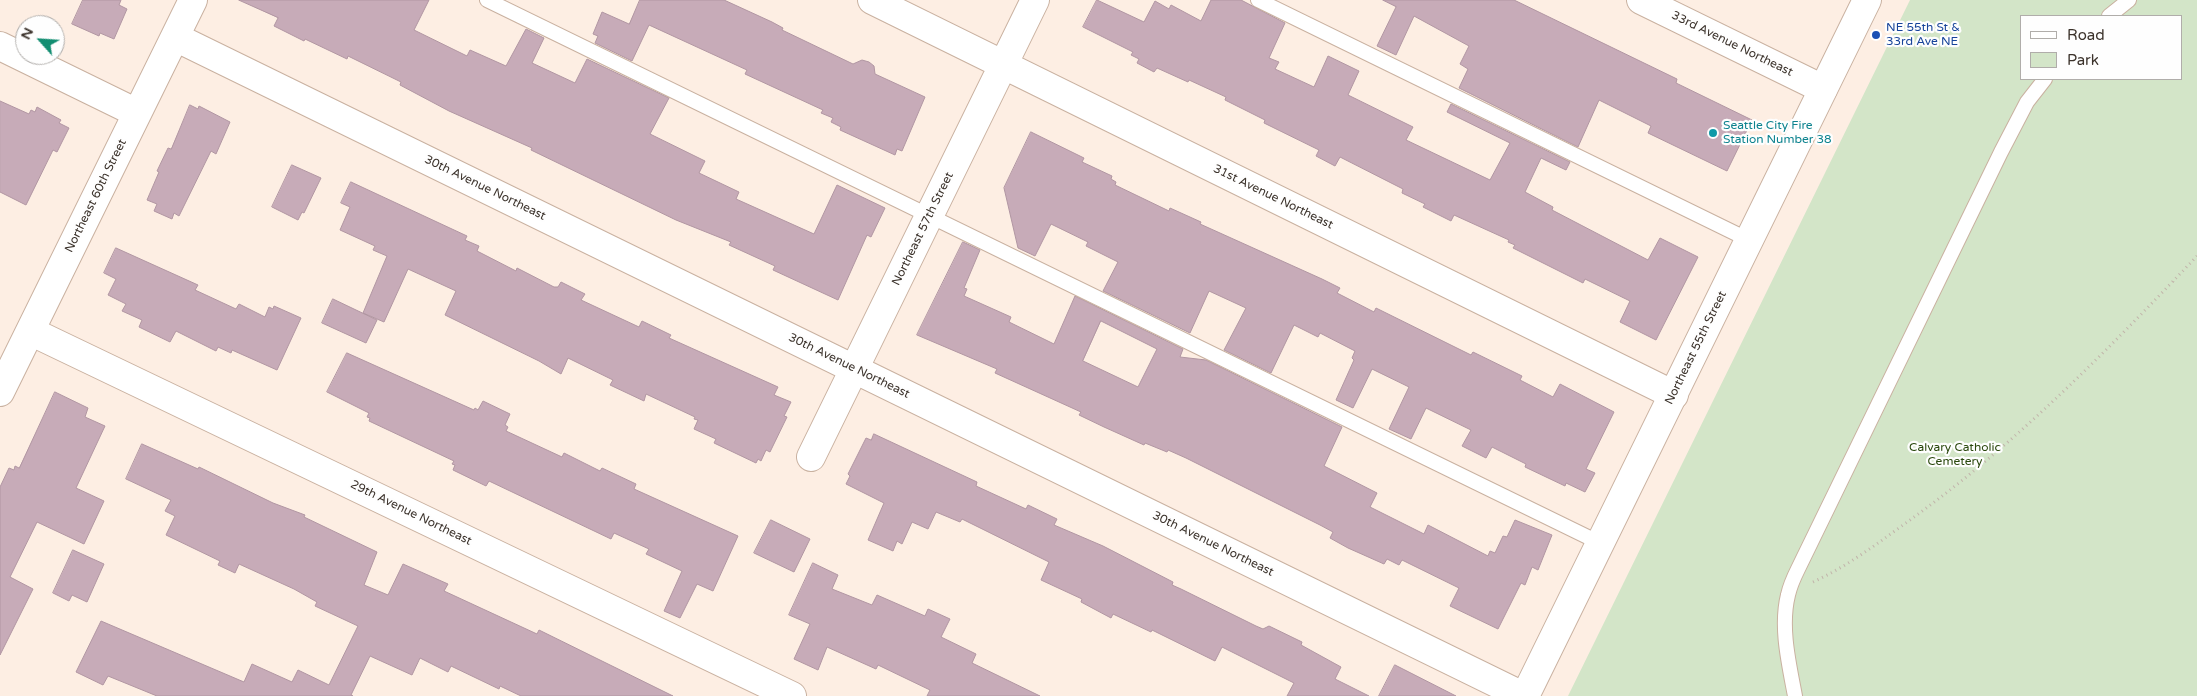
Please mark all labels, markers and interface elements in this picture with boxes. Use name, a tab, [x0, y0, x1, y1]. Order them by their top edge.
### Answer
street label: 33rd Avenue Northeast	[1669, 8, 1795, 80]
north arrow	[15, 15, 65, 65]
legend	[2020, 15, 2182, 80]
place label: NE 55th St & 33rd Ave NE	[1886, 21, 1960, 49]
text: N	[17, 25, 37, 42]
text: Road	[2067, 26, 2105, 44]
marker: NE 55th St & 33rd Ave NE	[1870, 29, 1882, 41]
text: Park	[2067, 51, 2099, 69]
place label: Seattle City Fire Station Number 38	[1723, 119, 1832, 147]
marker: Seattle City Fire Station Number 38	[1707, 127, 1719, 139]
street label: Northeast 60th Street	[62, 137, 130, 255]
street label: 30th Avenue Northeast	[422, 152, 548, 224]
street label: 31st Avenue Northeast	[1211, 162, 1335, 232]
street label: Northeast 57th Street	[889, 170, 957, 288]
street label: Northeast 55th Street	[1662, 289, 1730, 407]
street label: 30th Avenue Northeast	[786, 330, 912, 402]
park label: Calvary Catholic Cemetery	[1909, 441, 2001, 469]
street label: 29th Avenue Northeast	[348, 477, 474, 549]
street label: 30th Avenue Northeast	[1150, 508, 1276, 580]

